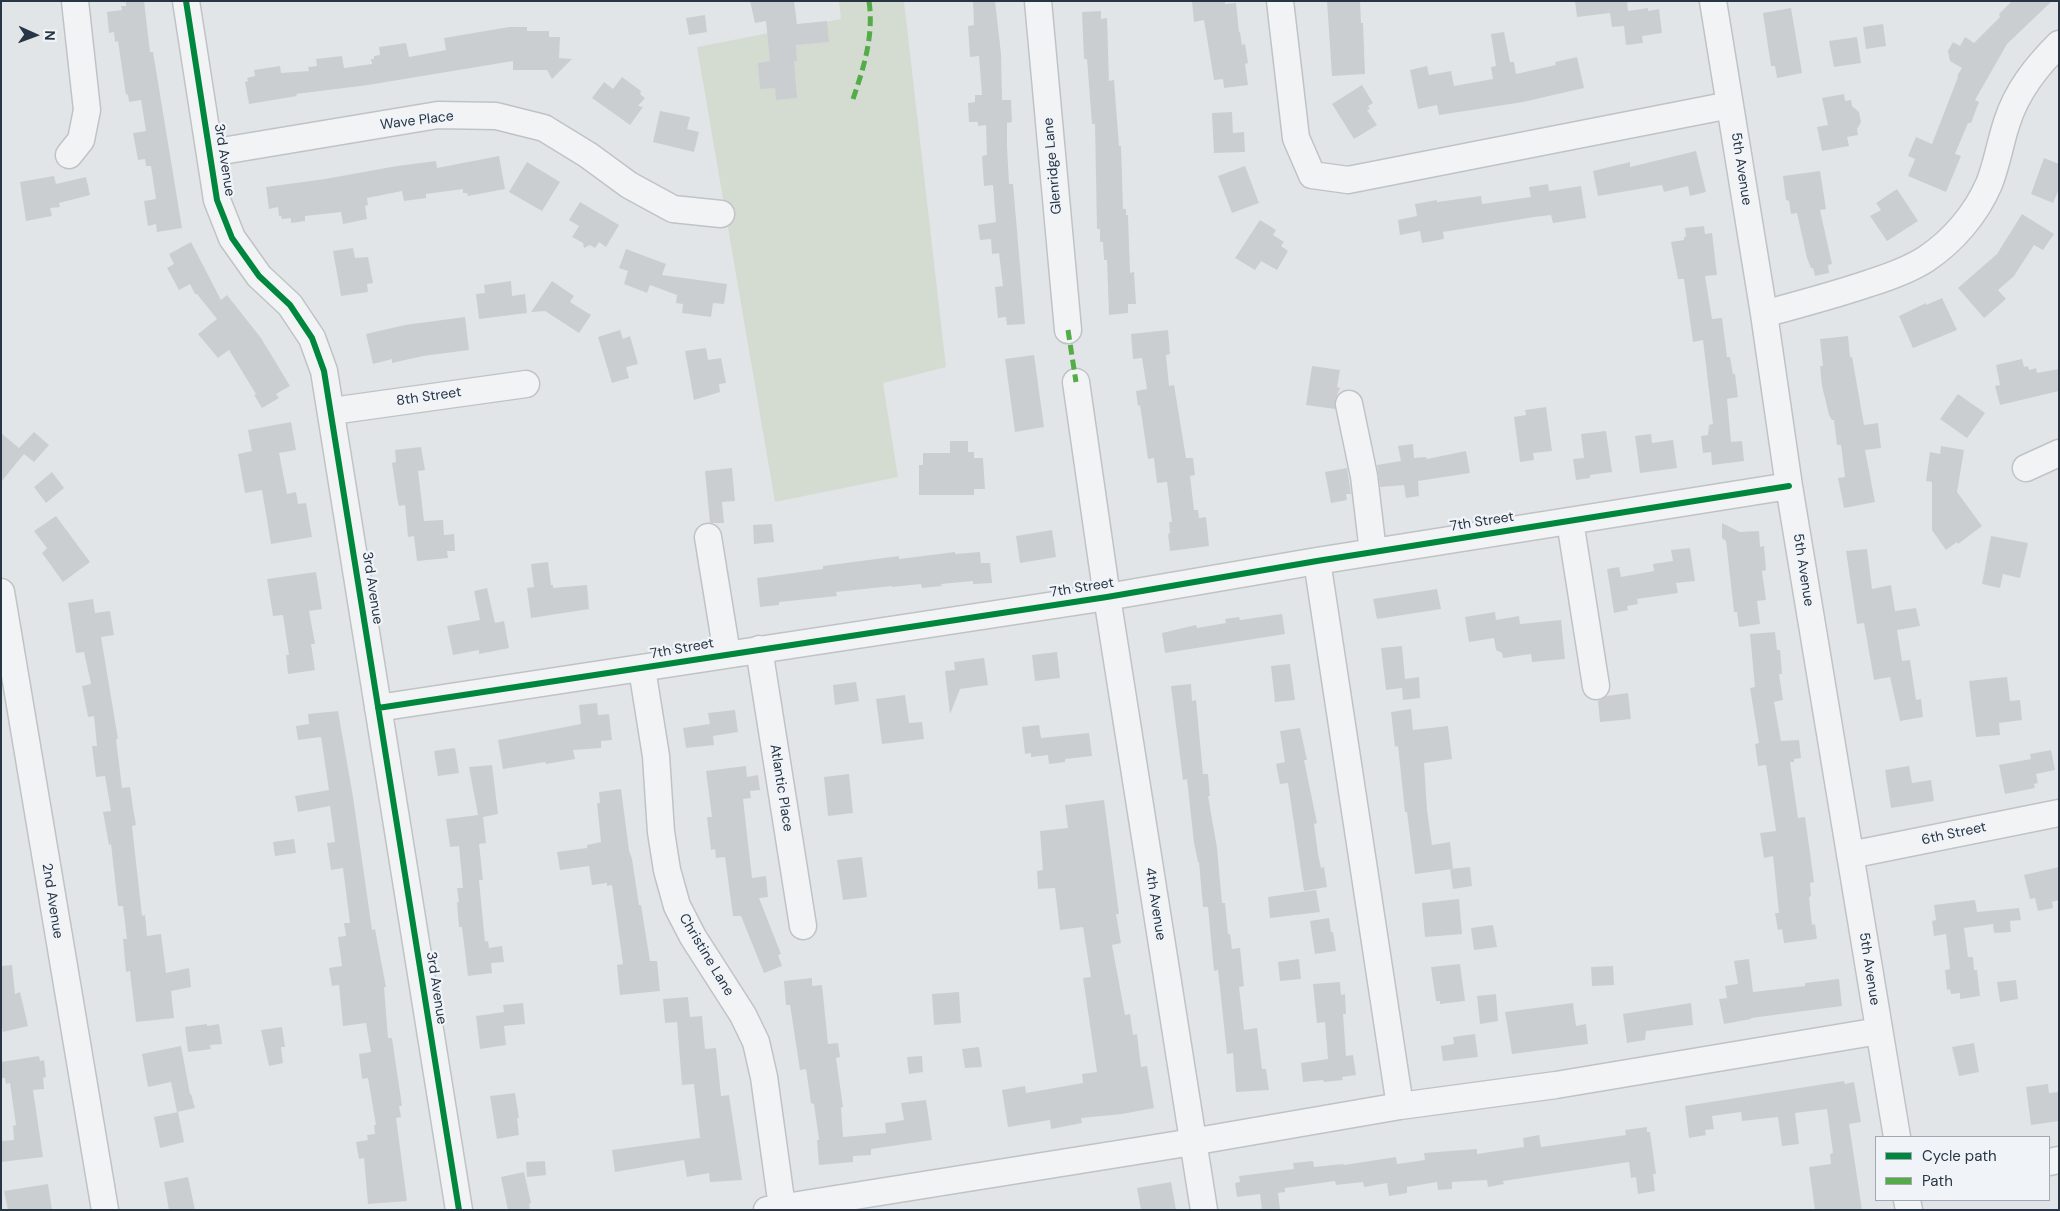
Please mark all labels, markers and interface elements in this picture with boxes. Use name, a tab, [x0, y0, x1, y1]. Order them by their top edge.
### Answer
north arrow	[10, 10, 60, 60]
text: N	[41, 30, 59, 41]
street label: Wave Place	[379, 108, 455, 134]
street label: Glenridge Lane	[1040, 117, 1066, 215]
street label: 3rd Avenue	[210, 123, 238, 197]
street label: 5th Avenue	[1727, 131, 1755, 207]
street label: 8th Street	[395, 384, 463, 410]
street label: 7th Street	[1449, 509, 1515, 535]
street label: 5th Avenue	[1789, 532, 1817, 608]
street label: 3rd Avenue	[358, 551, 386, 625]
street label: 7th Street	[1049, 575, 1115, 601]
street label: 7th Street	[649, 635, 715, 663]
street label: Atlantic Place	[766, 743, 796, 833]
street label: 6th Street	[1920, 819, 1988, 849]
street label: 2nd Avenue	[38, 862, 66, 940]
street label: 4th Avenue	[1141, 866, 1169, 942]
street label: Christine Lane	[675, 911, 737, 999]
street label: 5th Avenue	[1855, 931, 1883, 1007]
street label: 3rd Avenue	[422, 951, 450, 1025]
legend	[1875, 1136, 2050, 1201]
text: Cycle path	[1922, 1146, 1997, 1166]
text: Path	[1922, 1171, 1953, 1191]

